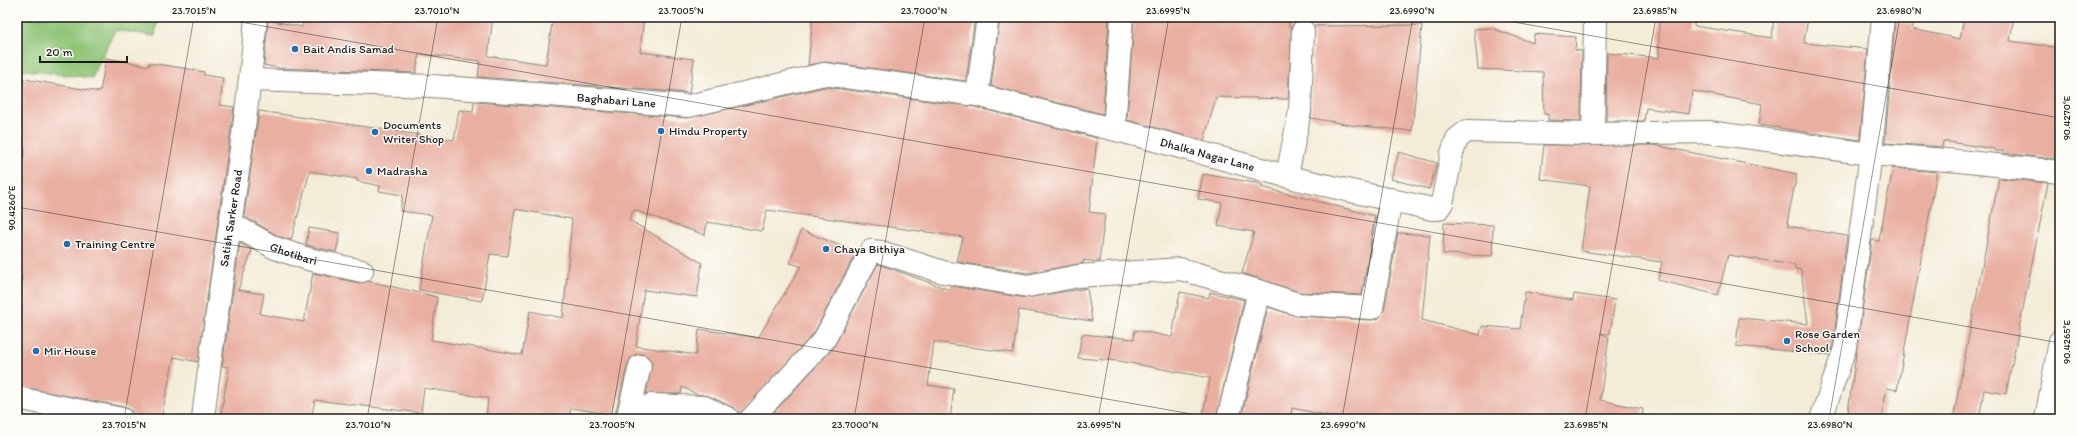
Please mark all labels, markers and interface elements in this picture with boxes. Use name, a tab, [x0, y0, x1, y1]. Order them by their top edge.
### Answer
text: 23.7015°N	[172, 4, 216, 17]
text: 23.7010°N	[415, 4, 460, 17]
text: 23.7005°N	[658, 4, 704, 17]
text: 23.7000°N	[901, 4, 947, 17]
text: 23.6995°N	[1146, 4, 1190, 17]
text: 23.6990°N	[1390, 4, 1435, 17]
text: 23.6985°N	[1633, 4, 1677, 17]
text: 23.6980°N	[1876, 4, 1922, 17]
scale bar	[40, 38, 127, 64]
place label: Bait Andis Samad	[303, 42, 395, 56]
marker: Bait Andis Samad	[290, 44, 300, 54]
text: 20 m	[46, 45, 73, 59]
street label: Baghabari Lane	[576, 90, 657, 110]
text: 90.4270°E	[2060, 95, 2073, 140]
place label: Documents Writer Shop	[383, 118, 444, 146]
place label: Hindu Property	[669, 124, 748, 138]
marker: Hindu Property	[656, 126, 666, 136]
marker: Documents Writer Shop	[370, 127, 380, 137]
street label: Dhalka Nagar Lane	[1159, 135, 1256, 174]
place label: Madrasha	[377, 164, 429, 178]
marker: Madrasha	[364, 166, 374, 176]
street label: Satish Sarker Road	[217, 168, 245, 268]
text: 90.4260°E	[5, 185, 18, 231]
place label: Training Centre	[75, 237, 155, 251]
marker: Training Centre	[62, 239, 72, 249]
street label: Ghotibari	[267, 240, 318, 268]
place label: Chaya Bithiya	[834, 242, 905, 256]
marker: Chaya Bithiya	[821, 244, 831, 254]
text: 90.4265°E	[2060, 319, 2073, 364]
place label: Rose Garden School	[1795, 327, 1860, 355]
marker: Rose Garden School	[1782, 336, 1792, 346]
place label: Mir House	[44, 344, 96, 358]
marker: Mir House	[31, 346, 41, 356]
text: 23.7015°N	[102, 418, 146, 431]
text: 23.7010°N	[346, 418, 391, 431]
text: 23.7005°N	[589, 418, 635, 431]
text: 23.7000°N	[832, 418, 878, 431]
text: 23.6995°N	[1077, 418, 1121, 431]
text: 23.6990°N	[1321, 418, 1366, 431]
text: 23.6985°N	[1564, 418, 1608, 431]
text: 23.6980°N	[1807, 418, 1853, 431]

